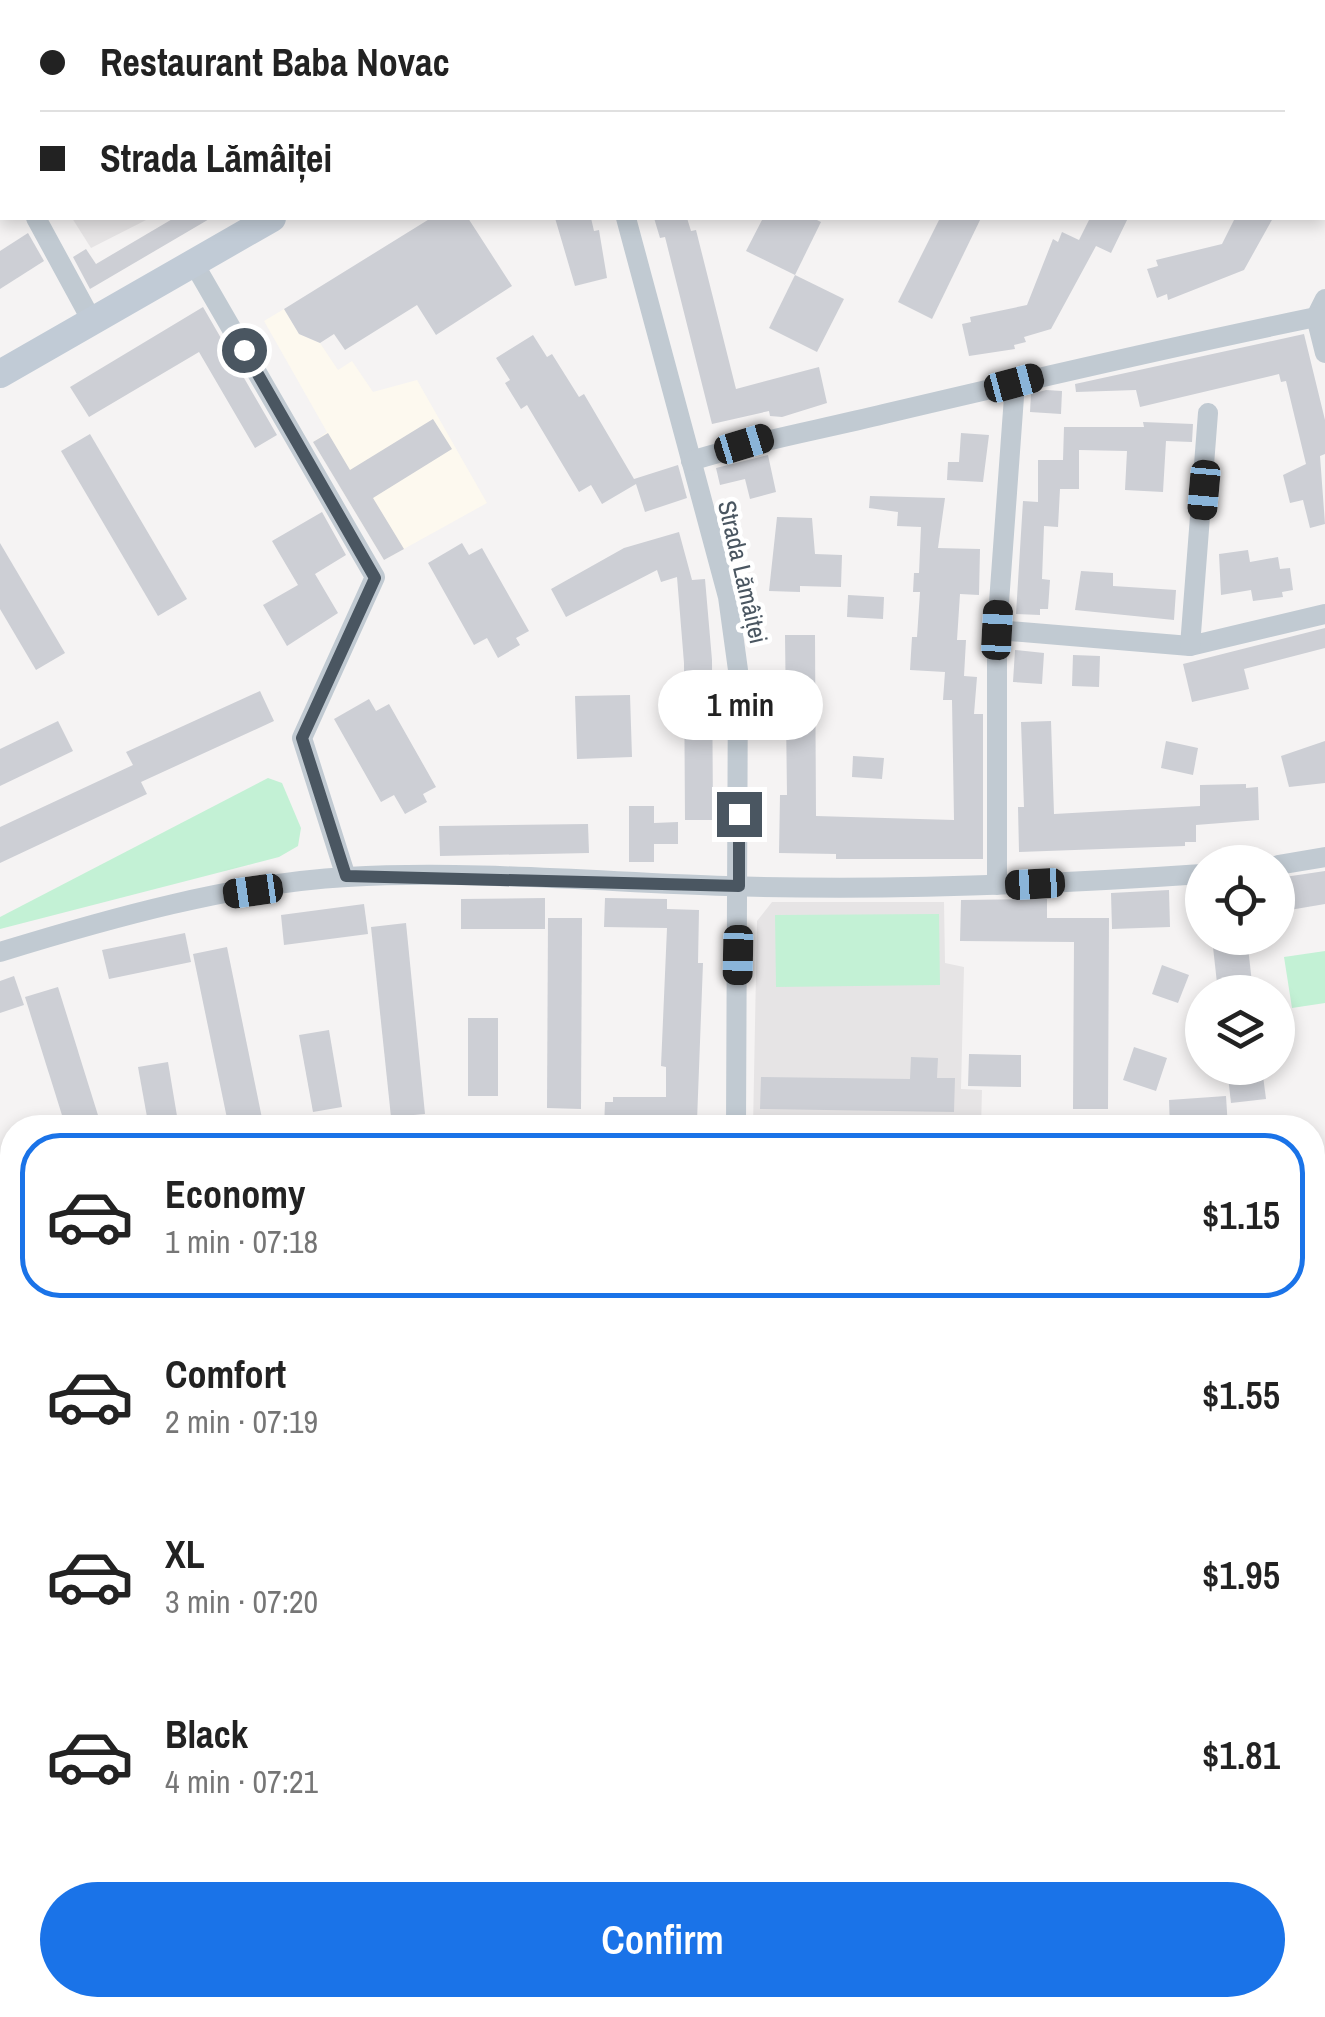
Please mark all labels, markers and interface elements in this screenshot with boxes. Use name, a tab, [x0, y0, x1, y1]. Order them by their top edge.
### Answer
text: Restaurant Baba Novac	[100, 37, 450, 88]
text: Strada Lămâiței	[100, 133, 332, 184]
route start	[222, 328, 267, 373]
car	[981, 361, 1047, 405]
car	[711, 421, 777, 467]
car	[1186, 459, 1222, 521]
street label: Strada Lămâiței	[710, 497, 776, 647]
car	[980, 599, 1014, 661]
callout: 1 min	[656, 669, 822, 739]
text: 1 min	[707, 683, 774, 726]
route end	[717, 792, 762, 837]
map controls	[1185, 845, 1295, 1085]
button: locate	[1185, 845, 1295, 955]
car	[1004, 867, 1066, 901]
car	[221, 872, 285, 910]
car	[722, 925, 754, 985]
button: layers	[1185, 975, 1295, 1085]
text: Economy	[165, 1169, 305, 1220]
icon: car	[45, 1171, 135, 1261]
text: $1.15	[1202, 1190, 1280, 1241]
text: 1 min · 07:18	[165, 1220, 318, 1263]
text: Comfort	[165, 1349, 286, 1400]
icon: car	[45, 1351, 135, 1441]
text: $1.55	[1202, 1370, 1280, 1421]
text: 2 min · 07:19	[165, 1400, 318, 1443]
text: XL	[165, 1529, 205, 1580]
icon: car	[45, 1531, 135, 1621]
text: $1.95	[1202, 1550, 1280, 1601]
text: 3 min · 07:20	[165, 1580, 318, 1623]
text: Black	[165, 1709, 248, 1760]
icon: car	[45, 1711, 135, 1801]
text: $1.81	[1202, 1730, 1280, 1781]
text: 4 min · 07:21	[165, 1760, 318, 1803]
button: Confirm	[40, 1882, 1285, 1997]

